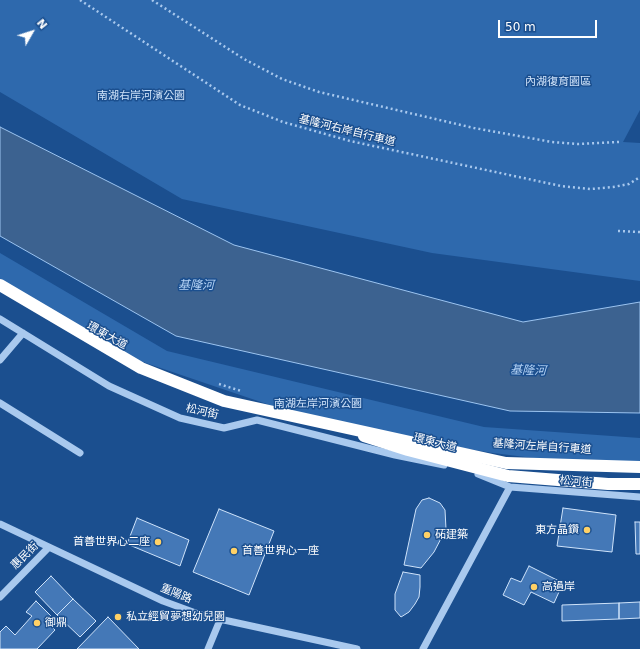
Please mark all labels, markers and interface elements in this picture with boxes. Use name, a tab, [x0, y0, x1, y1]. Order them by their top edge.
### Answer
north arrow	[12, 12, 52, 52]
scale bar	[500, 12, 599, 38]
text: N	[34, 16, 50, 32]
text: 50 m	[505, 20, 536, 34]
park label: 內湖復育園區	[525, 75, 591, 89]
park label: 南湖右岸河濱公園	[97, 89, 185, 103]
street label: 基隆河右岸自行車道	[297, 113, 397, 149]
water label: 基隆河	[178, 279, 214, 293]
street label: 環東大道	[85, 320, 129, 352]
water label: 基隆河	[510, 363, 546, 379]
park label: 南湖左岸河濱公園	[274, 397, 362, 411]
street label: 松河街	[184, 402, 220, 422]
street label: 環東大道	[412, 431, 458, 455]
street label: 基隆河左岸自行車道	[492, 437, 592, 457]
street label: 松河街	[559, 474, 593, 490]
place label: 東方晶鑽	[535, 523, 579, 537]
marker: 東方晶鑽	[582, 525, 592, 535]
place label: 砳建築	[435, 528, 468, 542]
marker: 砳建築	[422, 530, 432, 540]
place label: 首善世界心二座	[73, 535, 150, 549]
marker: 首善世界心二座	[153, 537, 163, 547]
street label: 惠民街	[9, 540, 41, 572]
place label: 首善世界心一座	[242, 544, 319, 558]
marker: 首善世界心一座	[229, 546, 239, 556]
place label: 高過岸	[542, 580, 575, 594]
street label: 重陽路	[158, 582, 194, 606]
marker: 高過岸	[529, 582, 539, 592]
place label: 私立經貿夢想幼兒園	[126, 610, 225, 624]
marker: 私立經貿夢想幼兒園	[113, 612, 123, 622]
place label: 御鼎	[45, 616, 67, 630]
marker: 御鼎	[32, 618, 42, 628]

